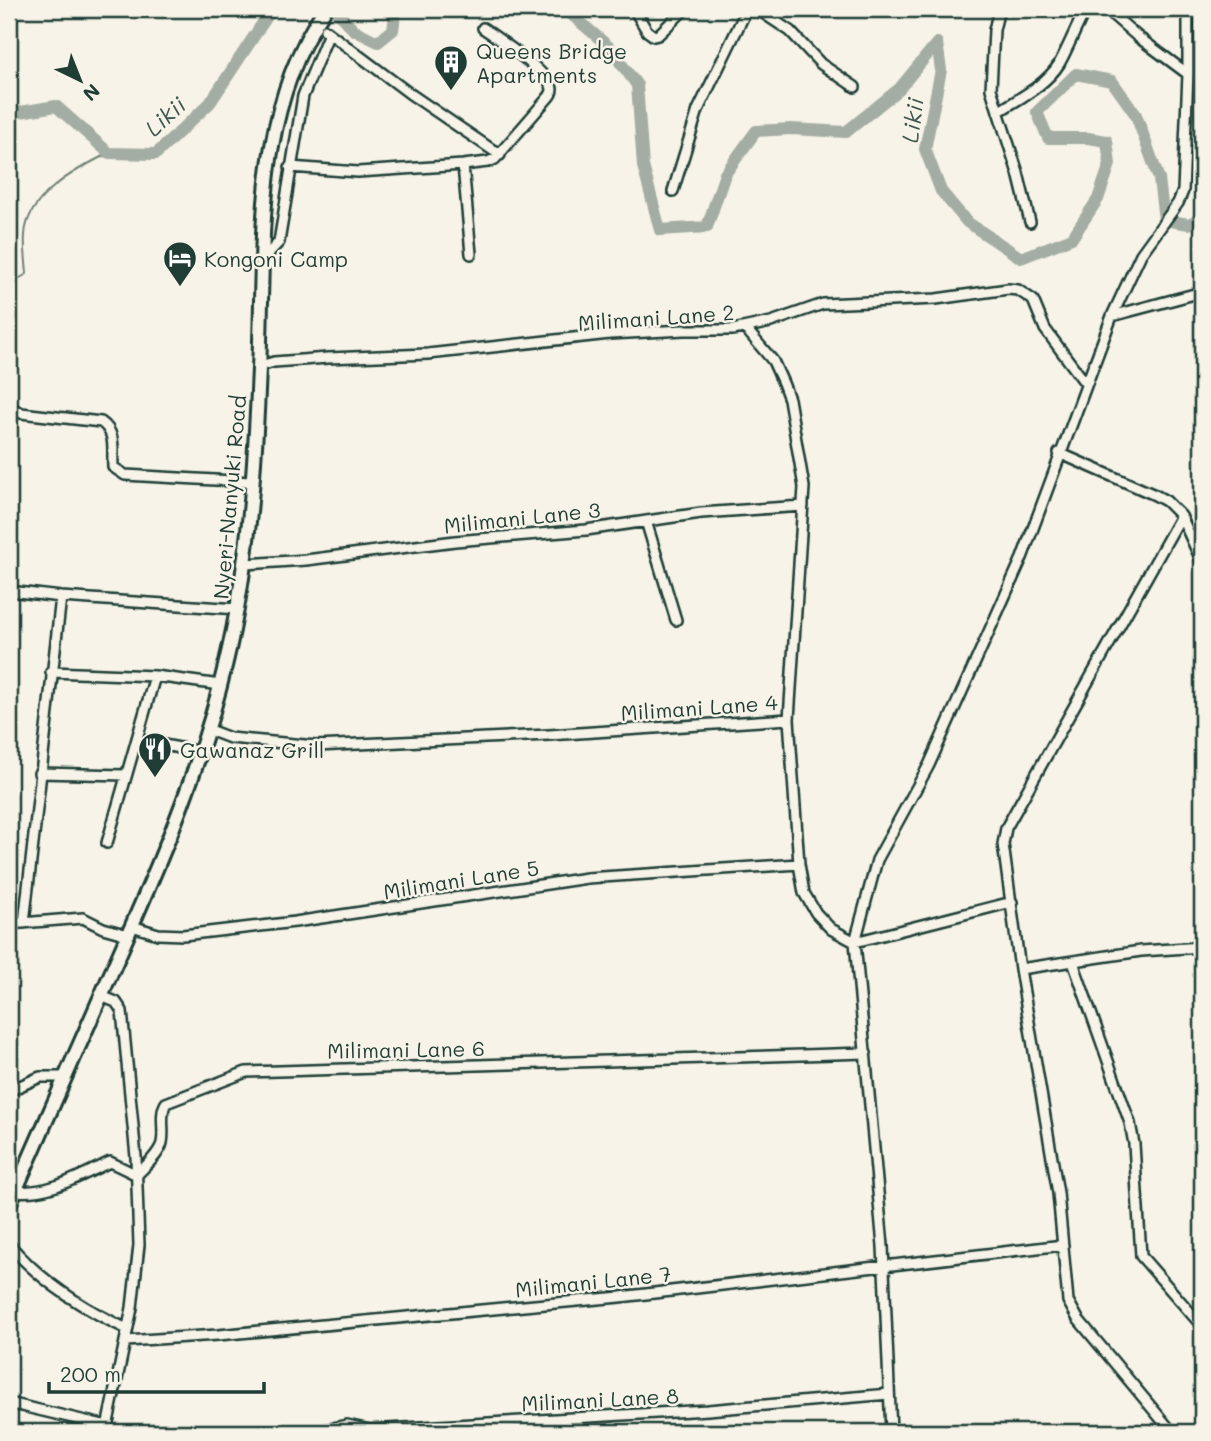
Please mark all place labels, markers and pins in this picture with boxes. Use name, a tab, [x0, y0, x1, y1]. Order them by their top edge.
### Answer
place label: Queens Bridge Apartments	[476, 37, 627, 88]
building icon: Queens Bridge Apartments	[432, 43, 470, 92]
hotel icon: Kongoni Camp	[161, 239, 199, 288]
place label: Kongoni Camp	[204, 245, 348, 272]
restaurant icon: Gawanaz Grill	[136, 730, 174, 779]
place label: Gawanaz Grill	[180, 736, 324, 763]

